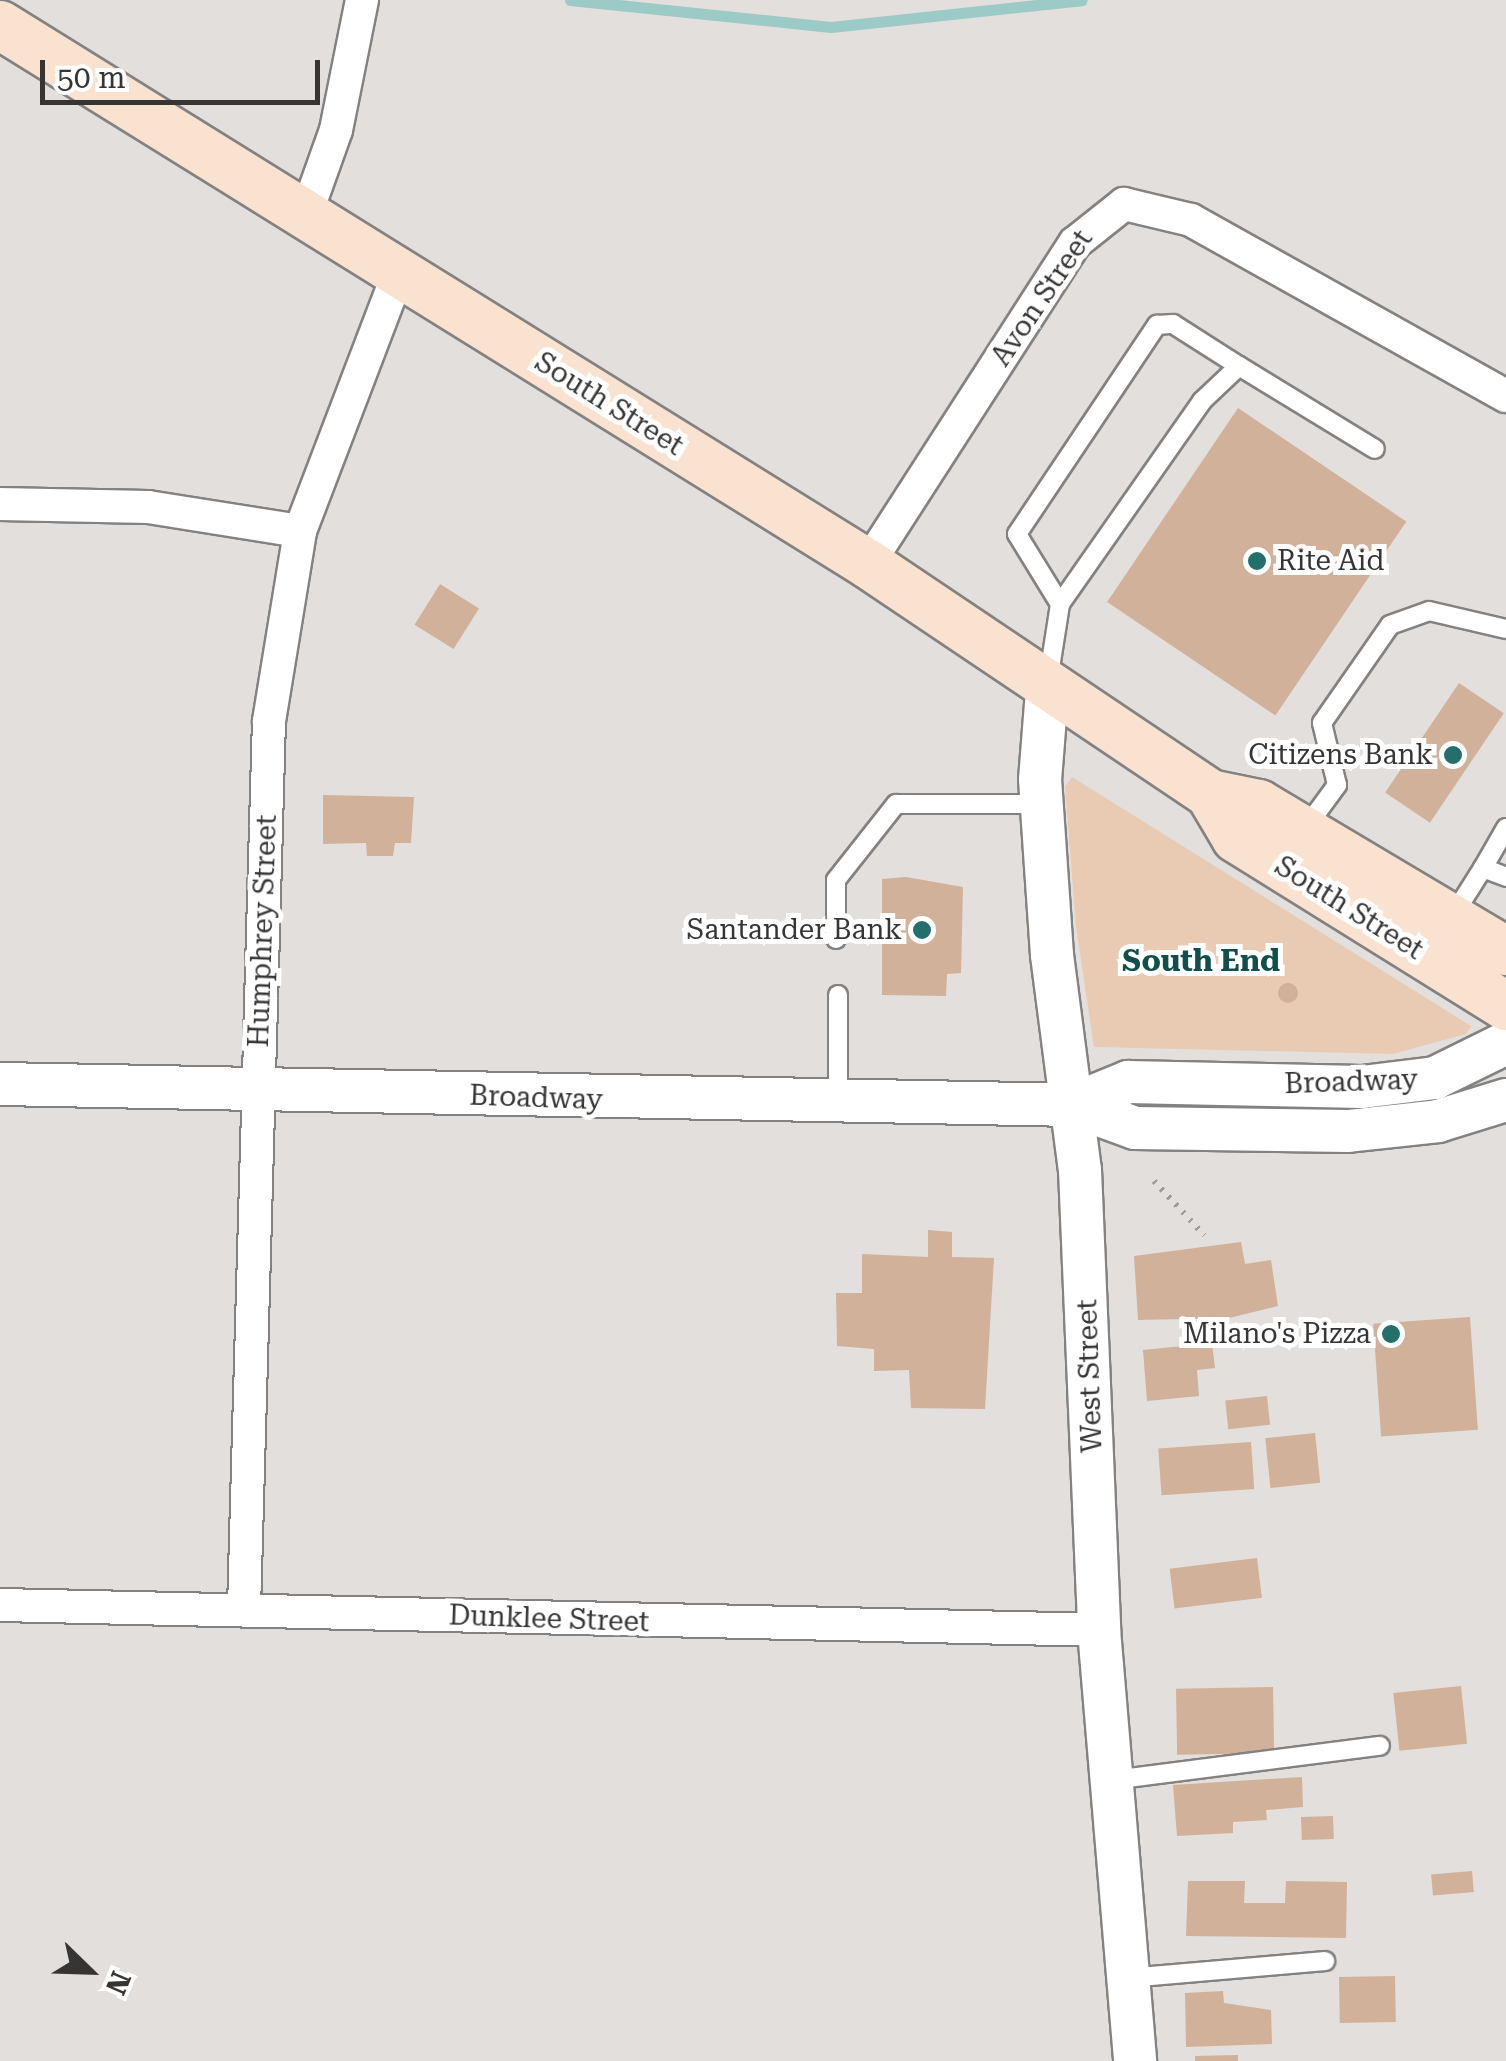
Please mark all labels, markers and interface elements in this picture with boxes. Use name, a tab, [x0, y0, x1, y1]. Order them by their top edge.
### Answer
scale bar	[45, 40, 325, 102]
text: 50 m	[57, 60, 126, 95]
street label: Avon Street	[984, 224, 1100, 372]
street label: South Street	[529, 345, 689, 463]
place label: Rite Aid	[1277, 544, 1384, 578]
marker: Rite Aid	[1246, 550, 1268, 572]
place label: Citizens Bank	[1248, 738, 1433, 772]
marker: Citizens Bank	[1442, 744, 1464, 766]
street label: Humphrey Street	[242, 814, 284, 1048]
street label: South Street	[1269, 849, 1429, 967]
place label: Santander Bank	[687, 913, 902, 947]
marker: Santander Bank	[911, 919, 933, 941]
district label: South End	[1122, 943, 1280, 979]
street label: Broadway	[1284, 1063, 1418, 1101]
street label: Broadway	[469, 1079, 603, 1117]
street label: West Street	[1071, 1299, 1109, 1453]
place label: Milano's Pizza	[1183, 1317, 1371, 1351]
marker: Milano's Pizza	[1380, 1323, 1402, 1345]
street label: Dunklee Street	[448, 1599, 650, 1639]
north arrow	[40, 1921, 140, 2021]
text: N	[99, 1967, 137, 1999]

